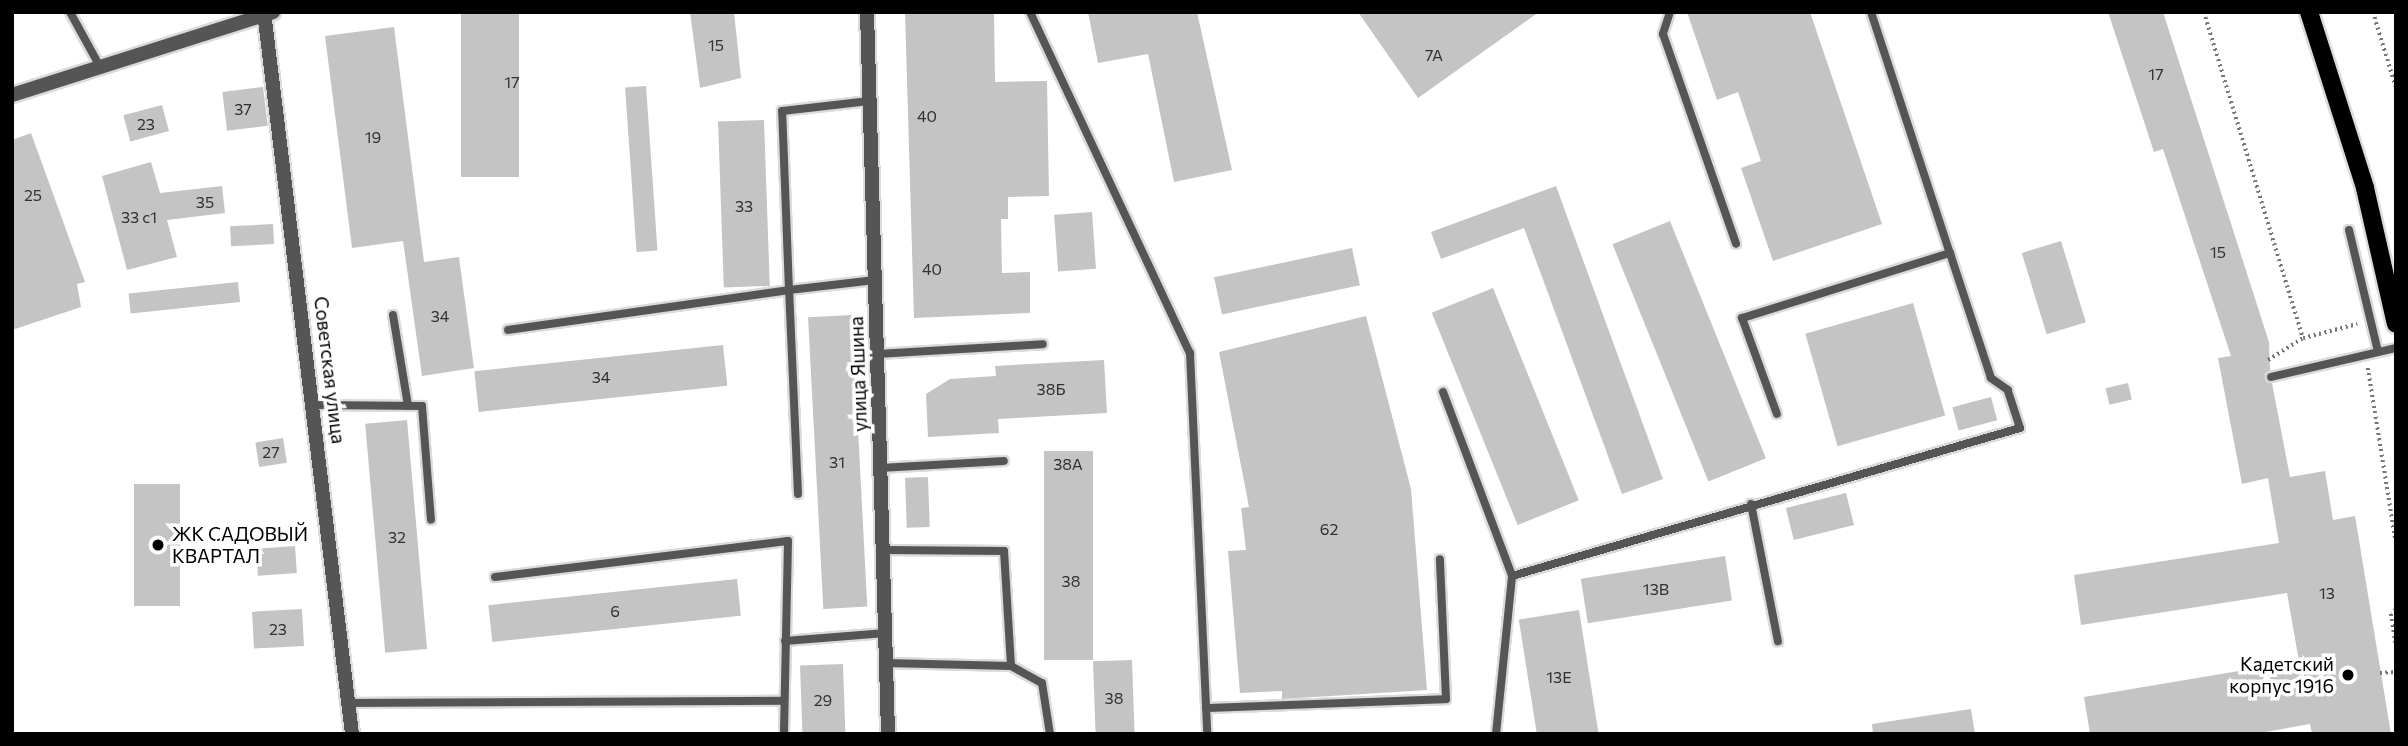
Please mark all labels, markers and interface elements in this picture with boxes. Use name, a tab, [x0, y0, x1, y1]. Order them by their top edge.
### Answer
house number: 15	[708, 35, 724, 55]
house number: 7А	[1425, 45, 1443, 65]
house number: 17	[2148, 64, 2164, 84]
house number: 17	[504, 72, 520, 92]
house number: 37	[234, 99, 252, 119]
house number: 40	[917, 106, 937, 126]
house number: 23	[137, 114, 155, 134]
house number: 19	[365, 127, 381, 147]
house number: 25	[24, 185, 42, 205]
house number: 35	[196, 192, 214, 212]
house number: 33	[735, 196, 753, 216]
house number: 33 с1	[121, 207, 157, 227]
house number: 15	[2210, 242, 2226, 262]
house number: 40	[922, 259, 942, 279]
street label: Советская улица	[310, 295, 350, 445]
house number: 34	[431, 306, 449, 326]
street label: улица Яшина	[845, 316, 871, 432]
house number: 34	[592, 367, 610, 387]
house number: 38Б	[1037, 379, 1065, 399]
house number: 27	[262, 442, 280, 462]
house number: 31	[829, 452, 845, 472]
house number: 38А	[1053, 454, 1083, 474]
house number: 62	[1320, 519, 1338, 539]
place label: ЖК САДОВЫЙ КВАРТАЛ	[172, 523, 308, 567]
house number: 32	[388, 527, 406, 547]
marker: ЖК САДОВЫЙ КВАРТАЛ	[150, 537, 166, 553]
house number: 38	[1062, 571, 1080, 591]
house number: 13В	[1643, 579, 1669, 599]
house number: 13	[2319, 583, 2335, 603]
house number: 6	[610, 601, 620, 621]
house number: 23	[269, 619, 287, 639]
place label: Кадетский корпус 1916	[2229, 653, 2334, 697]
house number: 13Е	[1546, 667, 1572, 687]
marker: Кадетский корпус 1916	[2340, 667, 2356, 683]
house number: 38	[1105, 688, 1123, 708]
house number: 29	[814, 690, 832, 710]

